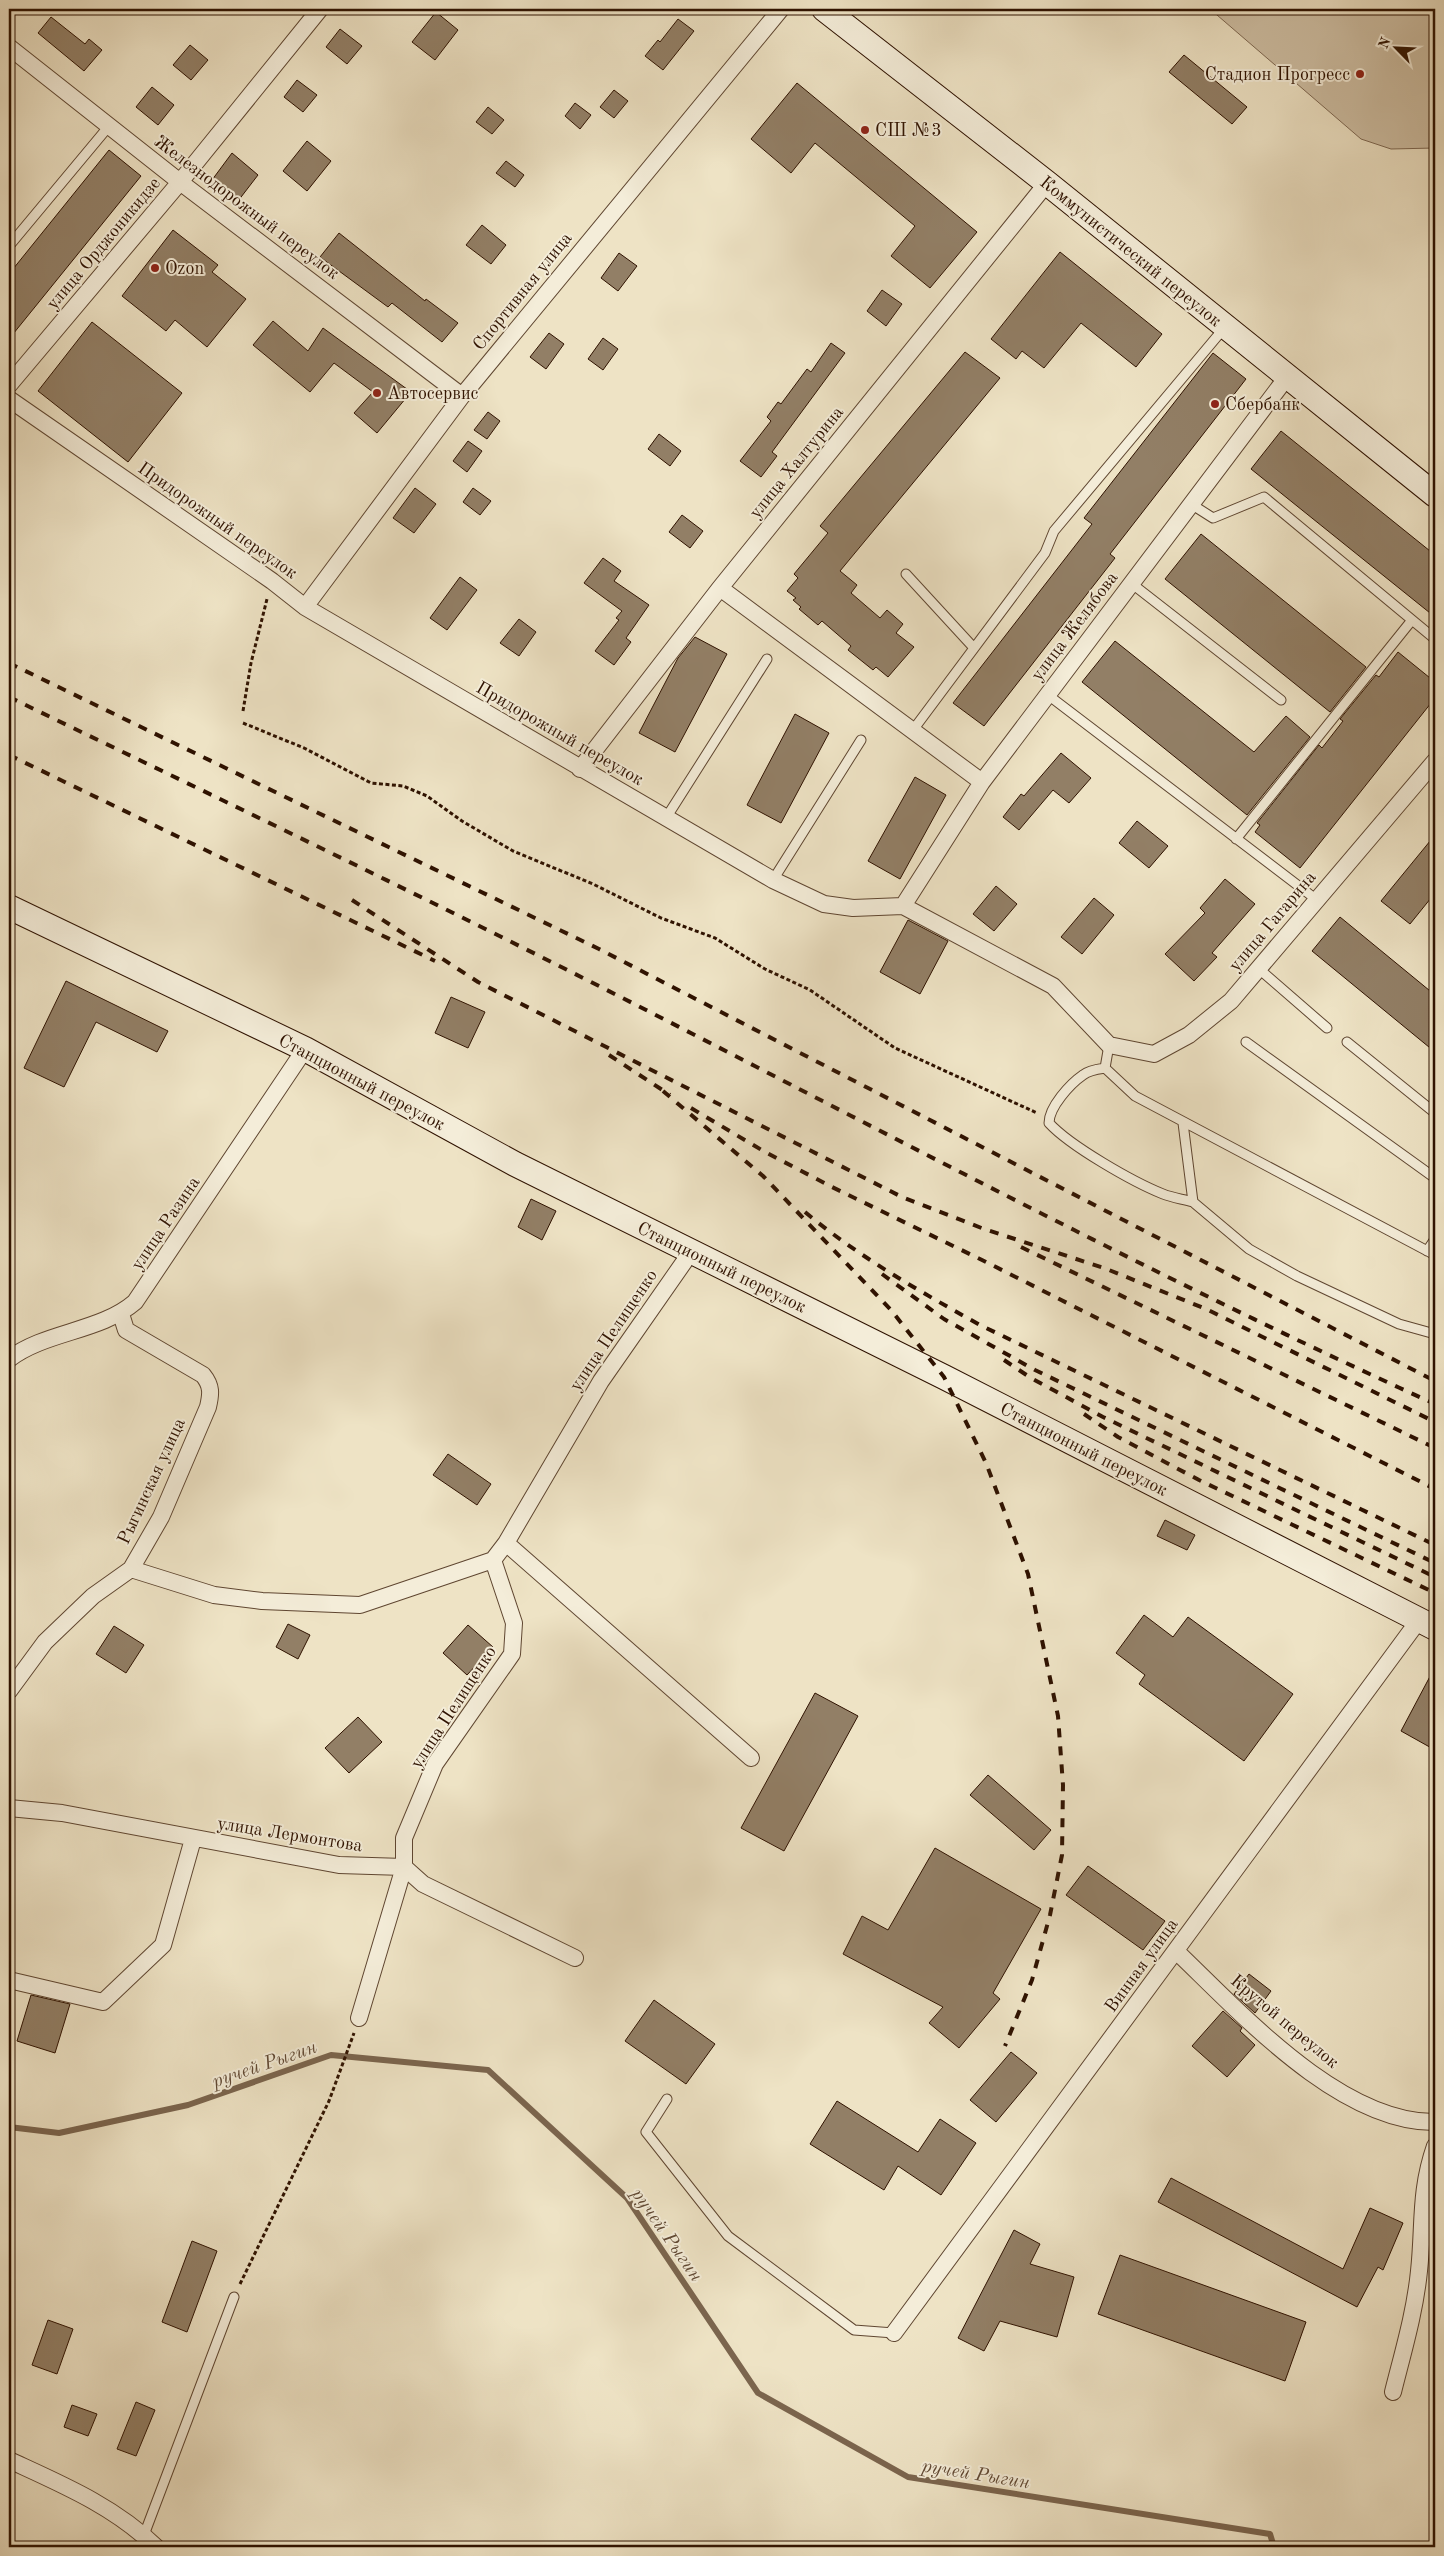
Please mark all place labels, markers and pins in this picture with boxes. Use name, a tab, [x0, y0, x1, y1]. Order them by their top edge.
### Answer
place label: Стадион Прогресс	[1205, 66, 1350, 84]
marker: Стадион Прогресс	[1354, 68, 1366, 80]
place label: СШ №3	[875, 122, 942, 140]
marker: СШ №3	[859, 124, 871, 136]
place label: Ozon	[165, 260, 204, 278]
marker: Ozon	[149, 262, 161, 274]
place label: Автосервис	[387, 385, 479, 403]
marker: Автосервис	[371, 387, 383, 399]
place label: Сбербанк	[1225, 396, 1300, 414]
marker: Сбербанк	[1209, 398, 1221, 410]

